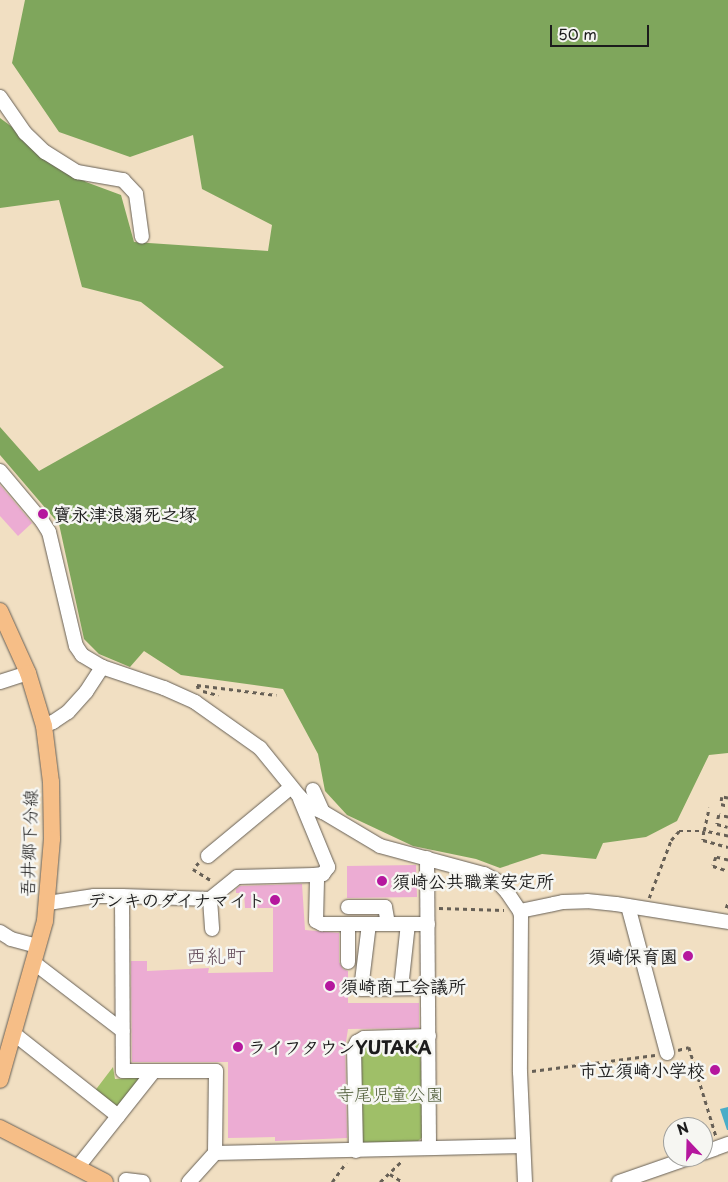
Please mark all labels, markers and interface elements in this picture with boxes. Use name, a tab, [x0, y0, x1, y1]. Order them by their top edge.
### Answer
scale bar	[553, 15, 652, 47]
text: 50 m	[558, 22, 597, 45]
place label: 寶永津浪溺死之塚	[53, 503, 197, 525]
marker: 寶永津浪溺死之塚	[37, 508, 49, 520]
street label: 吾井郷下分線	[16, 789, 42, 897]
place label: 須崎公共職業安定所	[392, 870, 554, 892]
marker: 須崎公共職業安定所	[376, 875, 388, 887]
place label: デンキのダイナマイト	[85, 889, 265, 911]
marker: デンキのダイナマイト	[269, 894, 281, 906]
district label: 西糺町	[186, 943, 246, 967]
place label: 須崎保育園	[588, 945, 678, 967]
marker: 須崎保育園	[682, 950, 694, 962]
place label: 須崎商工会議所	[340, 975, 466, 997]
marker: 須崎商工会議所	[324, 980, 336, 992]
place label: ライフタウンYUTAKA	[248, 1036, 432, 1058]
marker: ライフタウンYUTAKA	[232, 1041, 244, 1053]
place label: 市立須崎小学校	[579, 1059, 705, 1081]
marker: 市立須崎小学校	[709, 1064, 721, 1076]
park label: 寺尾児童公園	[336, 1083, 444, 1105]
north arrow	[663, 1117, 713, 1167]
text: N	[674, 1117, 692, 1140]

